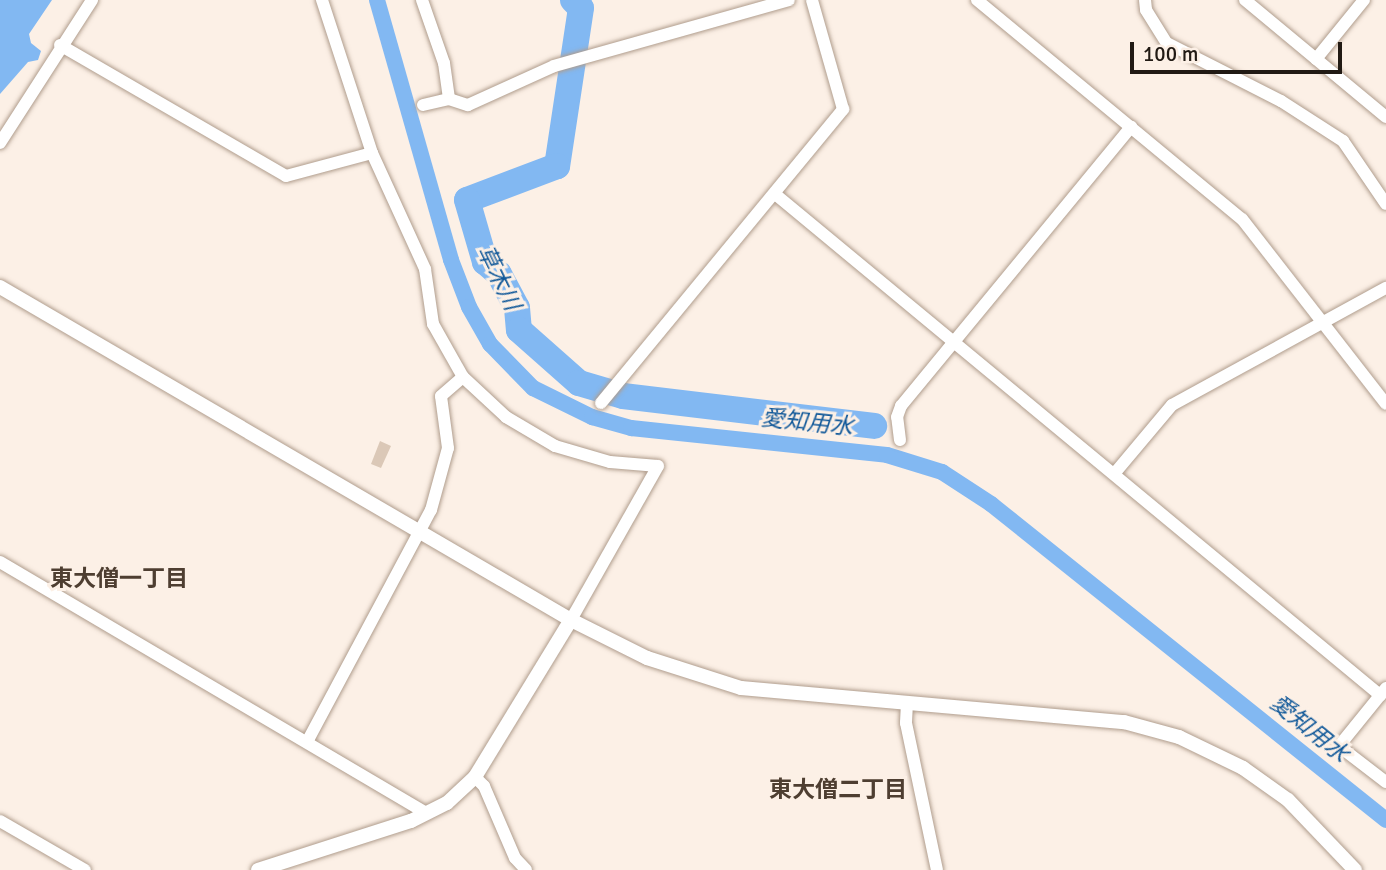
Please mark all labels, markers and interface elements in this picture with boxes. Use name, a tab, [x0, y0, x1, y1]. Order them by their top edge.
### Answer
scale bar	[1134, 28, 1346, 72]
text: 100 m	[1143, 41, 1198, 67]
water label: 草木川	[470, 241, 526, 315]
water label: 愛知用水	[760, 404, 854, 442]
district label: 東大僧一丁目	[50, 565, 188, 593]
water label: 愛知用水	[1265, 689, 1353, 769]
district label: 東大僧二丁目	[769, 776, 907, 804]

